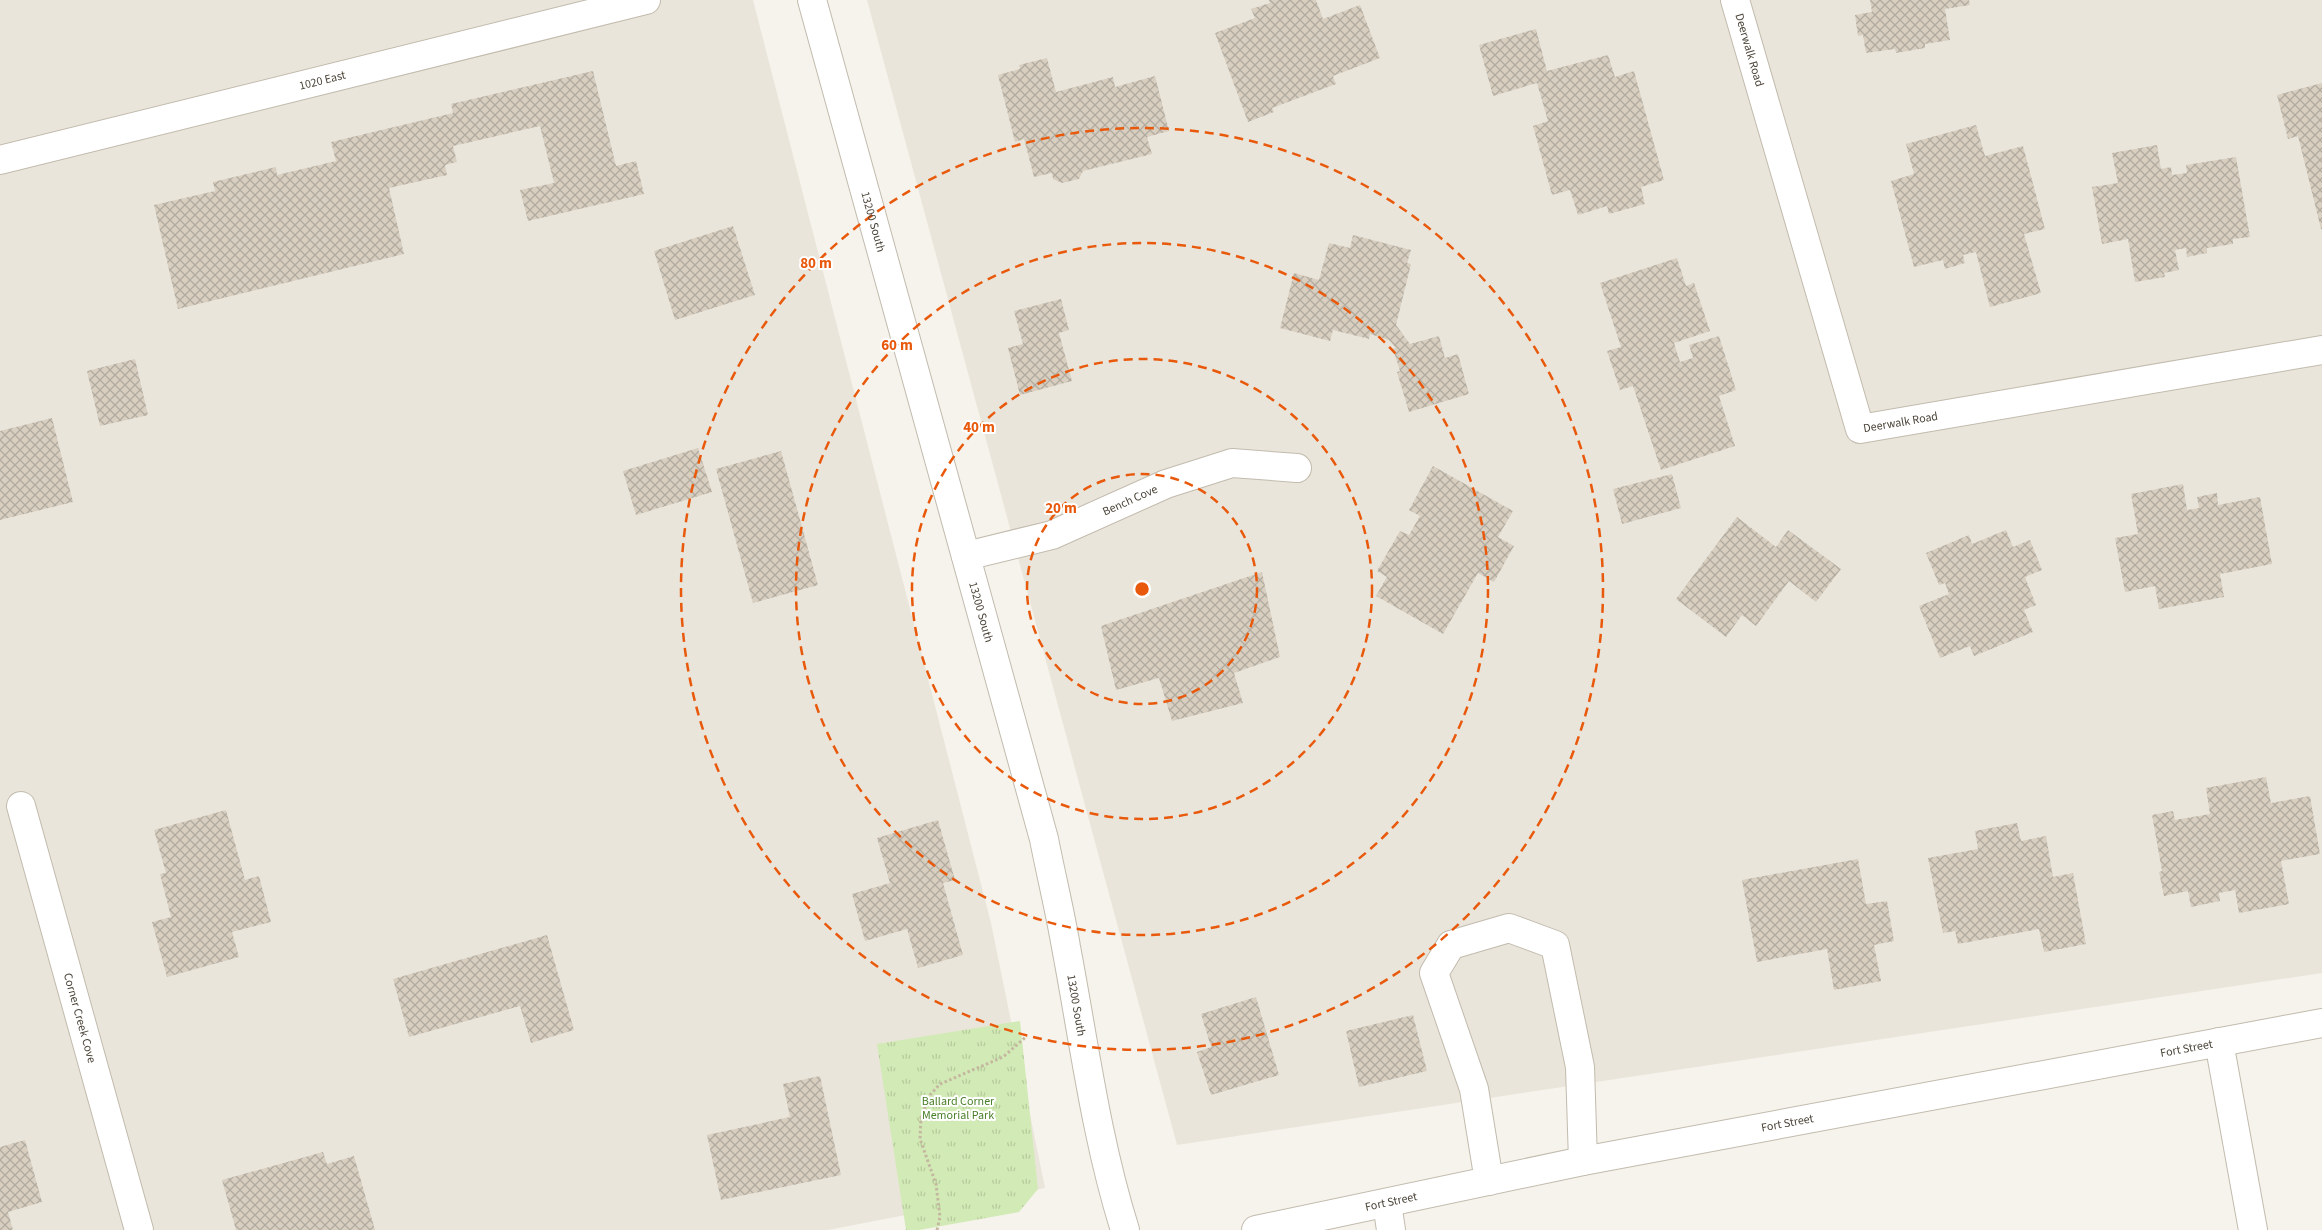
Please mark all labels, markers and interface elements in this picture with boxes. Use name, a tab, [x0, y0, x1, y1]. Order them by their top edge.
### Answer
street label: Deerwalk Road	[1730, 11, 1768, 89]
street label: 1020 East	[297, 67, 347, 95]
street label: 13200 South	[856, 190, 889, 254]
text: 80 m	[800, 253, 832, 274]
text: 60 m	[881, 335, 913, 356]
street label: Deerwalk Road	[1862, 408, 1939, 437]
text: 40 m	[963, 417, 995, 438]
street label: Bench Cove	[1100, 481, 1161, 520]
text: 20 m	[1045, 498, 1077, 519]
street label: 13200 South	[964, 580, 997, 644]
centre of rings	[1133, 580, 1151, 598]
street label: Corner Creek Cove	[59, 971, 100, 1065]
street label: 13200 South	[1062, 973, 1090, 1038]
street label: Fort Street	[2159, 1036, 2214, 1062]
park label: Ballard Corner Memorial Park	[922, 1093, 995, 1124]
street label: Fort Street	[1760, 1110, 1815, 1137]
street label: Fort Street	[1363, 1188, 1419, 1216]

